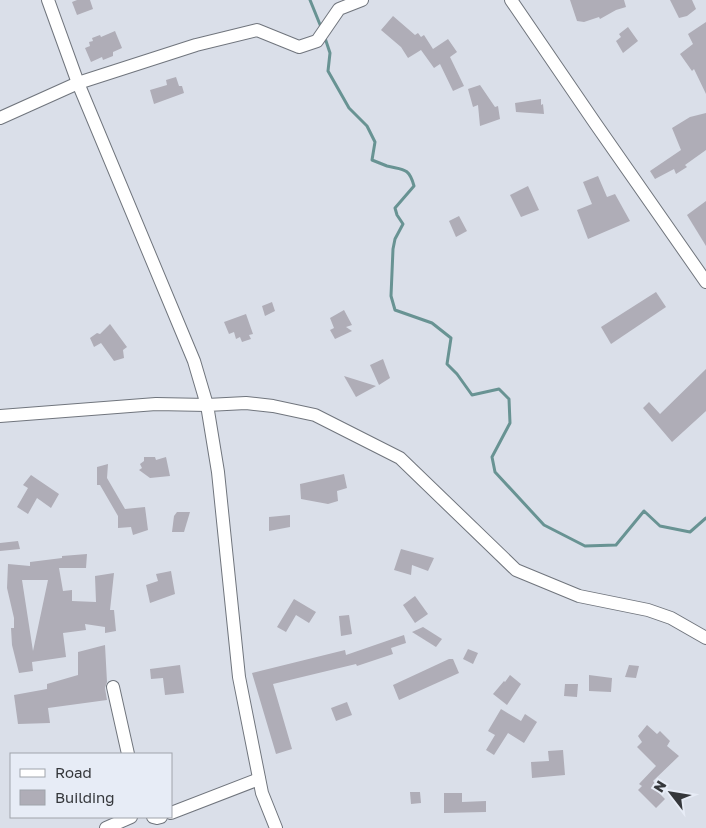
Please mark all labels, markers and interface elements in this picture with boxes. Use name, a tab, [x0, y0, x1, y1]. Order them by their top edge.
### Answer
legend	[10, 753, 172, 818]
text: Road	[55, 763, 92, 781]
north arrow	[646, 768, 696, 818]
text: N	[649, 777, 669, 795]
text: Building	[55, 788, 115, 806]

